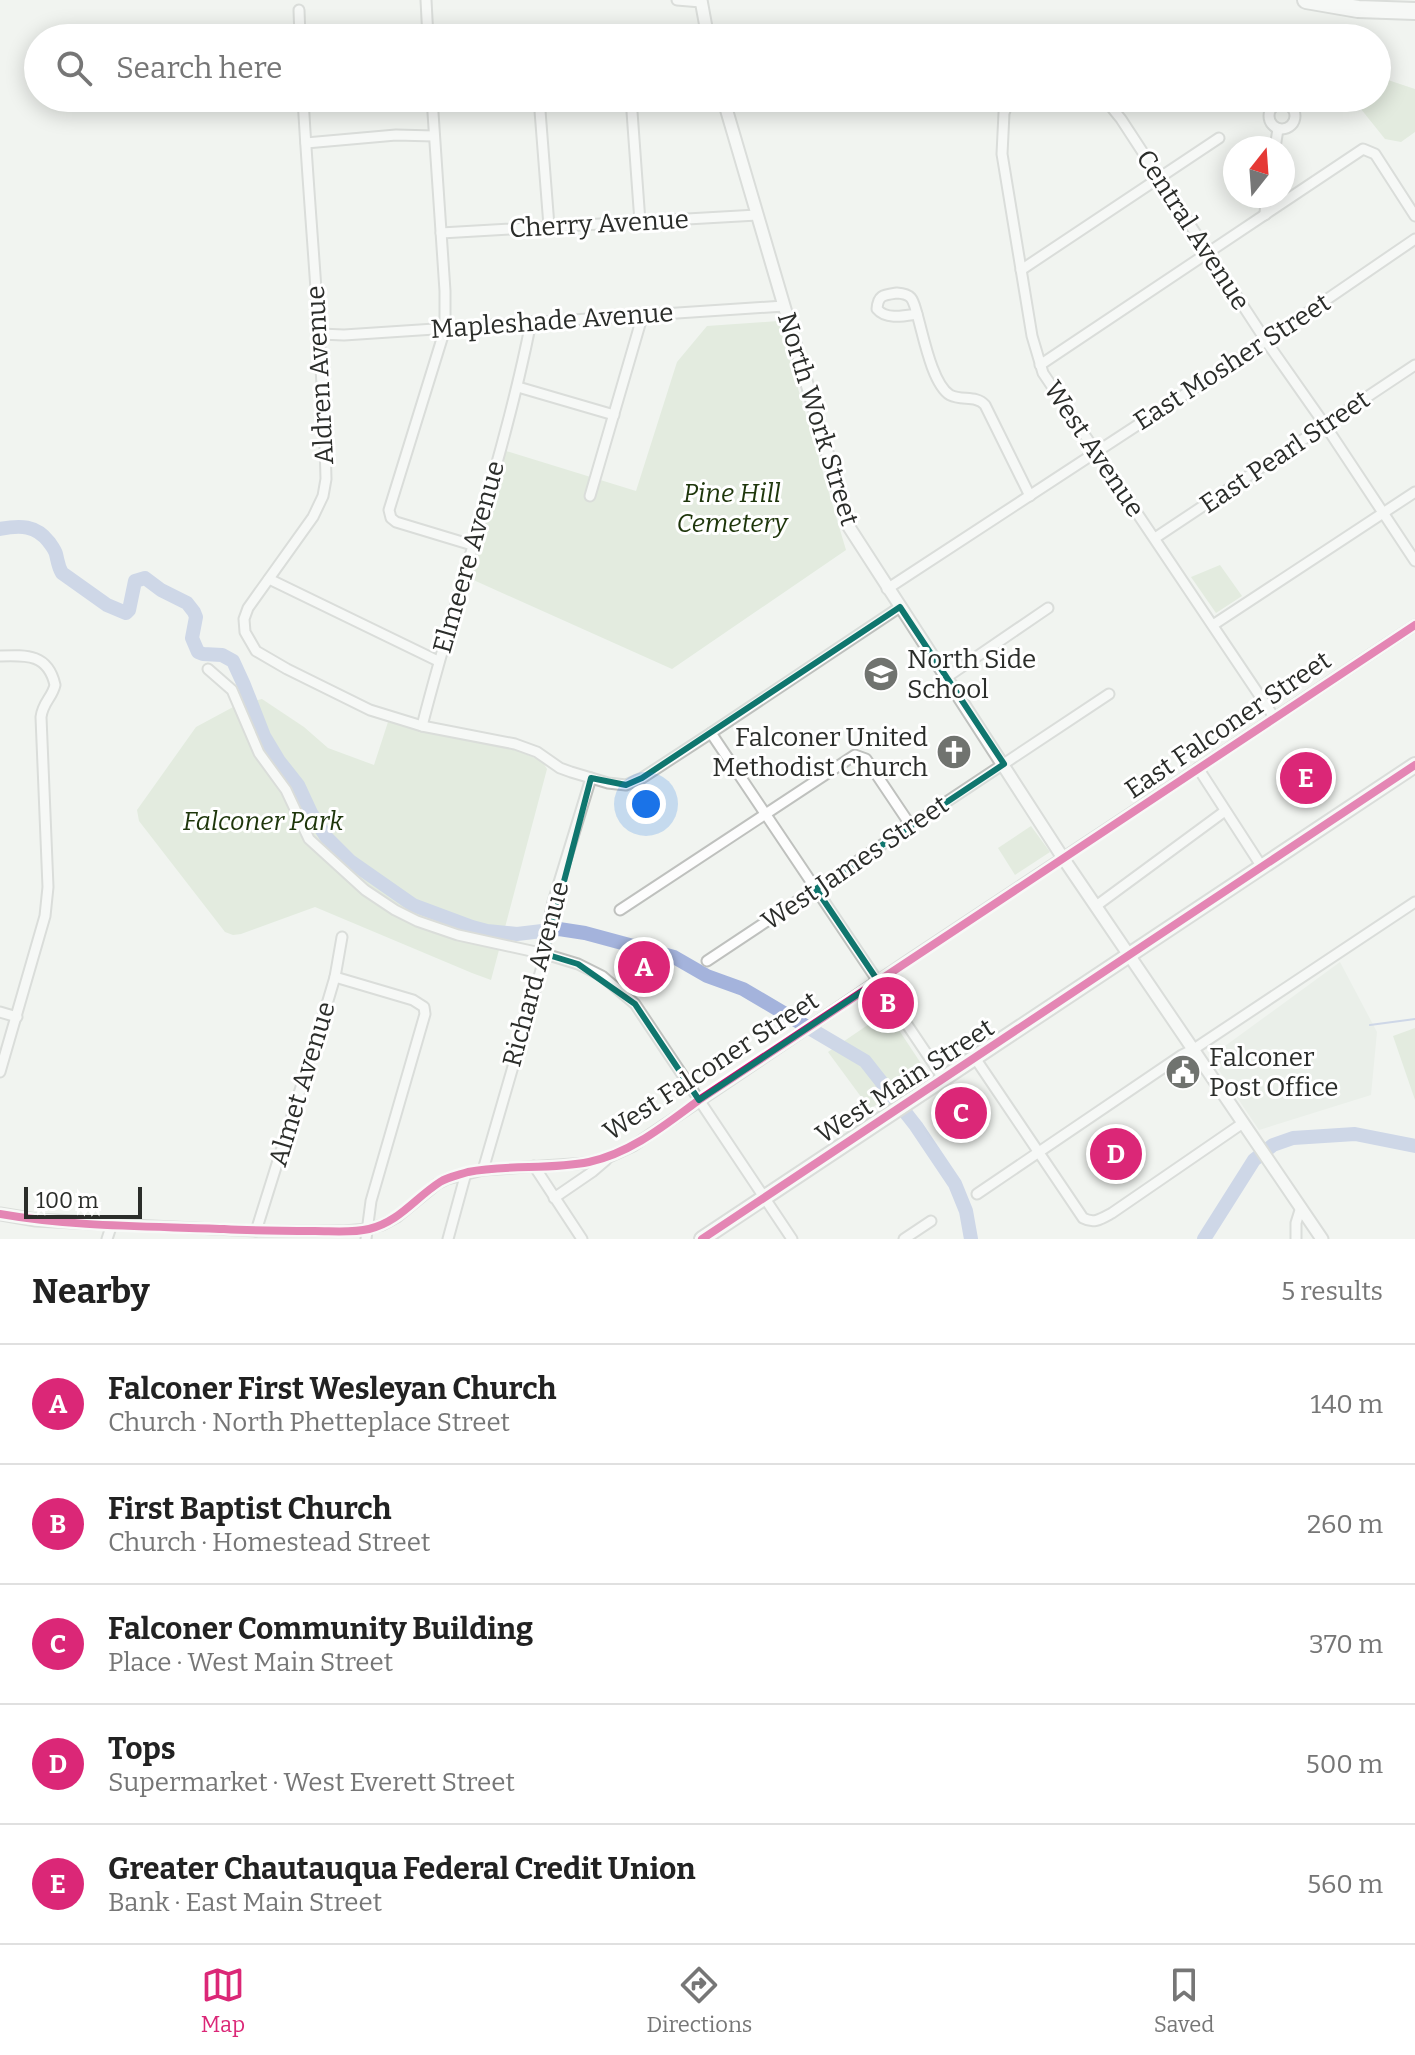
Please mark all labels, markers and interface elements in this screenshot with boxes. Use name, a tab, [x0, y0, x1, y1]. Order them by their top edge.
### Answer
search box	[24, 24, 1391, 112]
icon: search	[52, 46, 96, 90]
text: Search here	[116, 50, 283, 86]
north arrow	[1223, 136, 1295, 208]
street label: Central Avenue	[1130, 144, 1256, 316]
street label: Cherry Avenue	[508, 204, 690, 244]
street label: Aldren Avenue	[300, 285, 340, 465]
street label: East Mosher Street	[1128, 287, 1336, 437]
street label: Mapleshade Avenue	[430, 297, 674, 345]
street label: North Work Street	[771, 309, 865, 530]
street label: West Avenue	[1037, 375, 1151, 523]
street label: East Pearl Street	[1194, 384, 1376, 520]
street label: Elmeere Avenue	[427, 457, 511, 657]
park label: Pine Hill Cemetery	[676, 478, 789, 539]
place label: North Side School	[907, 644, 1036, 705]
street label: East Falconer Street	[1119, 645, 1337, 805]
school or university icon: North Side School	[862, 655, 900, 693]
place label: Falconer United Methodist Church	[712, 722, 928, 783]
church icon: Falconer United Methodist Church	[935, 733, 973, 771]
pin: E	[1280, 748, 1332, 808]
your location	[626, 784, 666, 824]
street label: West James Street	[756, 789, 955, 937]
park label: Falconer Park	[183, 806, 344, 837]
street label: Richard Avenue	[496, 878, 576, 1070]
pin: A	[618, 937, 670, 997]
pin: B	[862, 973, 914, 1033]
street label: West Falconer Street	[598, 985, 825, 1147]
street label: Almet Avenue	[262, 998, 342, 1170]
street label: West Main Street	[810, 1012, 1000, 1150]
place label: Falconer Post Office	[1209, 1042, 1339, 1103]
public building icon: Falconer Post Office	[1164, 1053, 1202, 1091]
pin: C	[935, 1083, 987, 1143]
pin: D	[1090, 1124, 1142, 1184]
scale bar	[24, 1183, 142, 1219]
text: 100 m	[36, 1187, 99, 1214]
text: Nearby	[32, 1271, 150, 1312]
text: 5 results	[1281, 1276, 1383, 1307]
text: Falconer First Wesleyan Church	[108, 1371, 556, 1407]
text: A	[49, 1389, 67, 1420]
text: 140 m	[1311, 1389, 1383, 1420]
text: Church · North Phetteplace Street	[108, 1407, 510, 1438]
text: First Baptist Church	[108, 1491, 392, 1527]
text: B	[50, 1509, 66, 1540]
text: 260 m	[1307, 1509, 1383, 1540]
text: Church · Homestead Street	[108, 1527, 430, 1558]
text: Falconer Community Building	[108, 1611, 533, 1647]
text: C	[50, 1629, 66, 1660]
text: 370 m	[1309, 1629, 1383, 1660]
text: Place · West Main Street	[108, 1647, 393, 1678]
text: Tops	[108, 1731, 176, 1767]
text: D	[49, 1749, 67, 1780]
text: 500 m	[1306, 1749, 1383, 1780]
text: Supermarket · West Everett Street	[108, 1767, 515, 1798]
text: Greater Chautauqua Federal Credit Union	[108, 1851, 696, 1887]
text: E	[50, 1869, 66, 1900]
text: 560 m	[1307, 1869, 1383, 1900]
text: Bank · East Main Street	[108, 1887, 382, 1918]
tab: Map	[201, 1963, 245, 2038]
tab: Directions	[647, 1963, 752, 2038]
tab: Saved	[1154, 1963, 1214, 2038]

